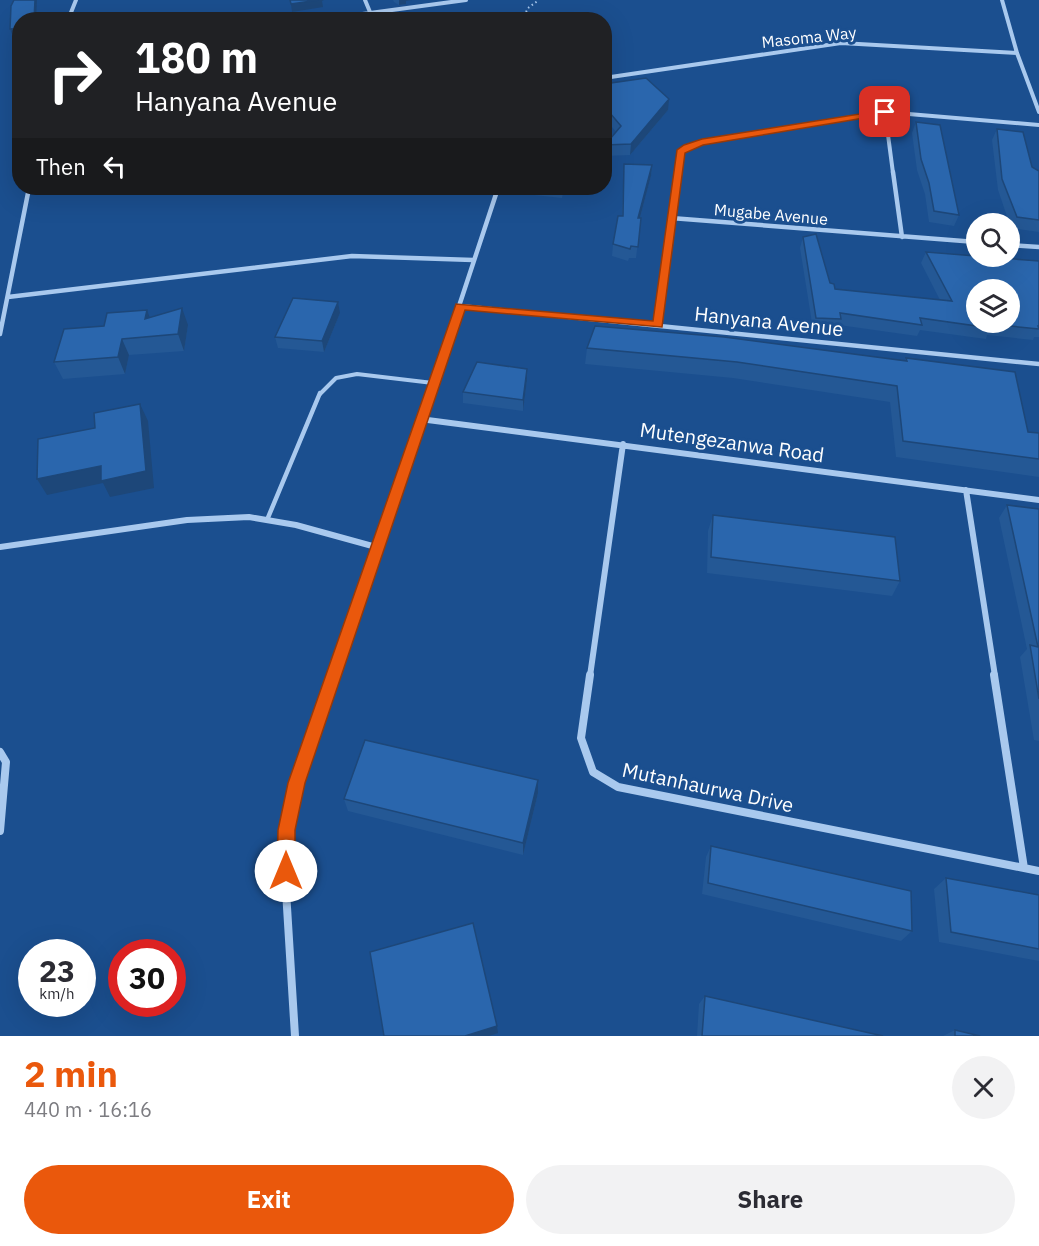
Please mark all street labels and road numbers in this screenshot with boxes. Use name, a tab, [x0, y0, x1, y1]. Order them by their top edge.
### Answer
street label: Masoma Way	[761, 22, 857, 52]
street label: Mugabe Avenue	[713, 199, 829, 229]
street label: Hanyana Avenue	[693, 300, 845, 342]
street label: Mutengezanwa Road	[638, 416, 826, 468]
street label: Mutanhaurwa Drive	[620, 756, 796, 818]

